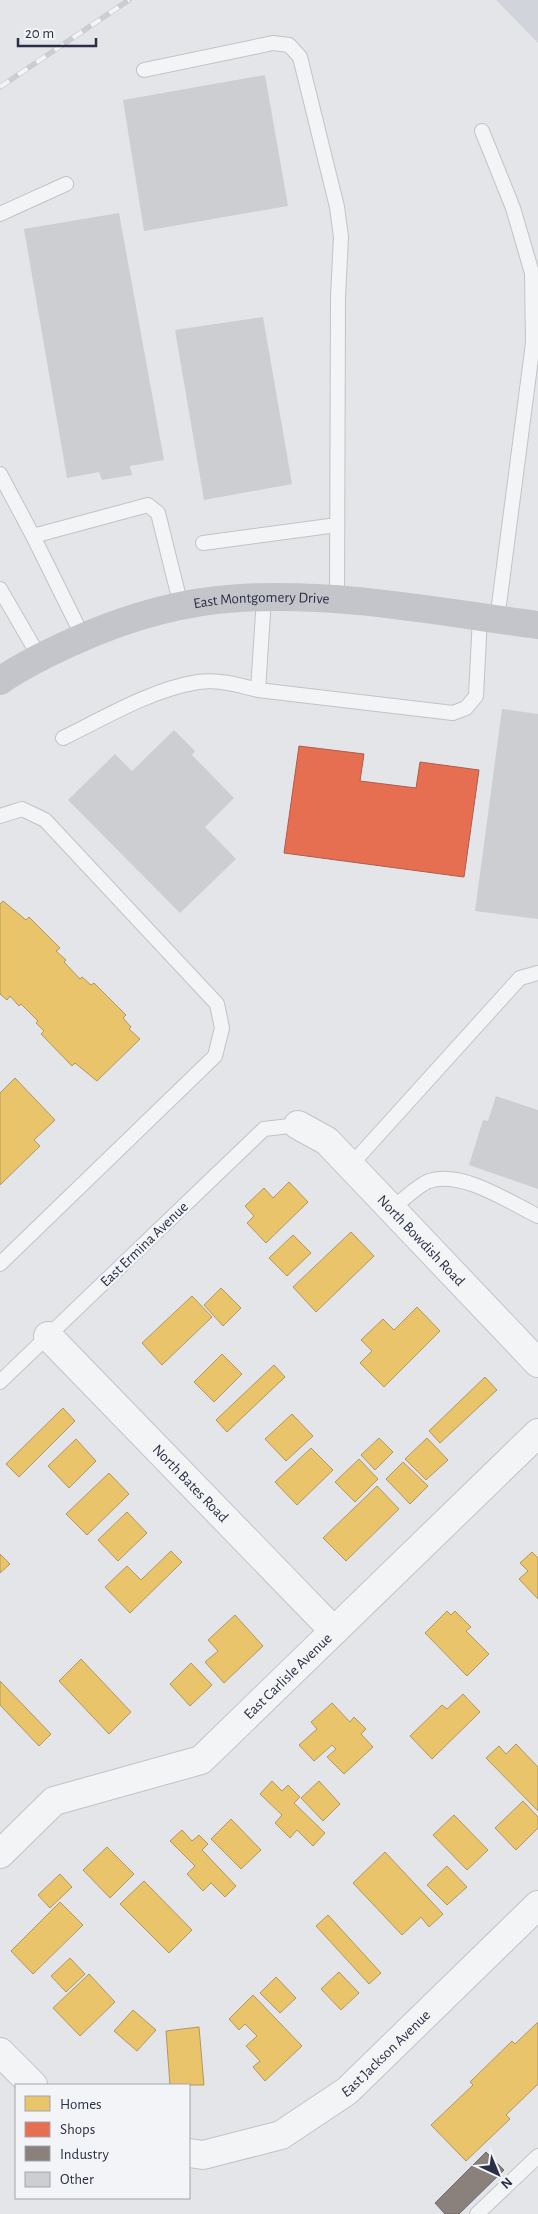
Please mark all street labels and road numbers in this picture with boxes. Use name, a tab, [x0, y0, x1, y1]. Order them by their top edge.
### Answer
street label: East Montgomery Drive	[192, 590, 330, 611]
street label: North Bowdish Road	[374, 1192, 468, 1289]
street label: East Ermina Avenue	[98, 1199, 191, 1290]
street label: North Bates Road	[150, 1442, 231, 1525]
street label: East Carlisle Avenue	[241, 1630, 335, 1722]
street label: East Jackson Avenue	[339, 2007, 433, 2100]

